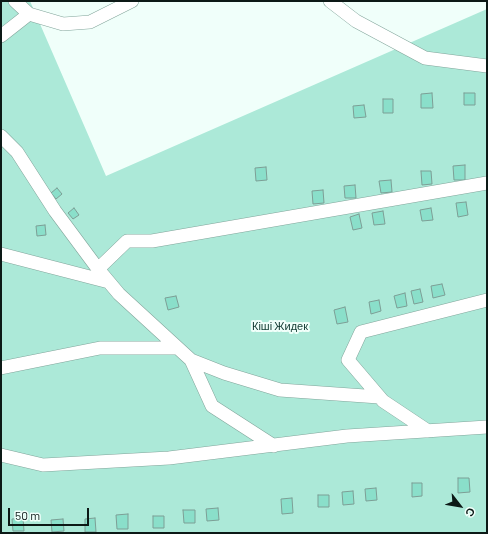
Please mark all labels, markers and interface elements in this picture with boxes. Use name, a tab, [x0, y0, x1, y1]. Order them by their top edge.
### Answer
park label: Кіші Жидек	[252, 319, 308, 333]
north arrow	[440, 486, 480, 526]
scale bar	[10, 500, 91, 526]
text: С	[463, 506, 478, 519]
text: 50 m	[15, 508, 40, 522]

